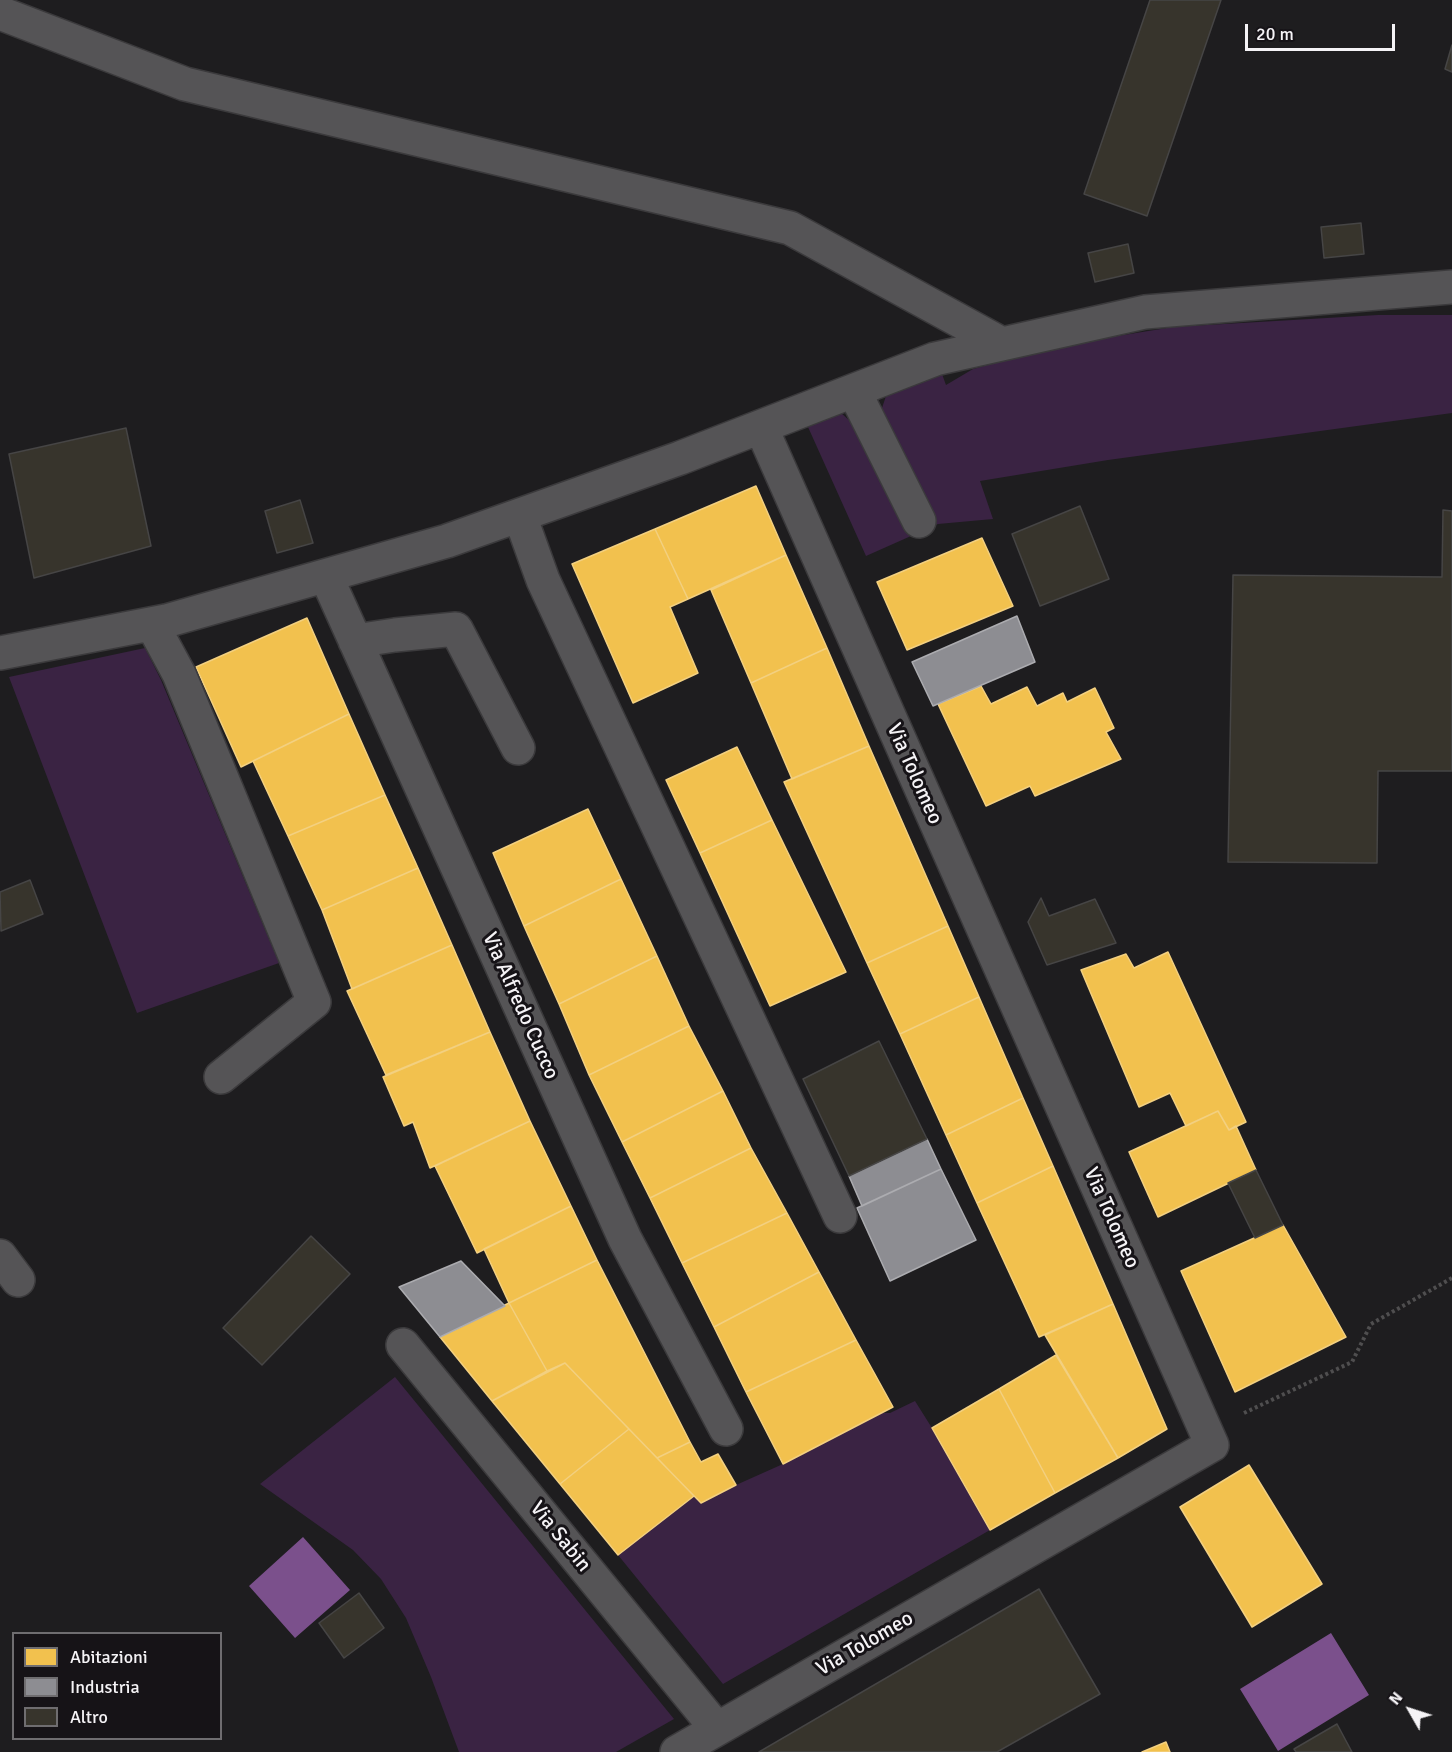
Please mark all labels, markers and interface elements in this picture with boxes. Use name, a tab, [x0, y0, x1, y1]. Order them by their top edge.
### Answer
scale bar	[1248, 12, 1398, 50]
text: 20 m	[1256, 23, 1294, 45]
street label: Via Tolomeo	[881, 720, 947, 828]
street label: Via Alfredo Cucco	[476, 929, 564, 1083]
street label: Via Tolomeo	[1078, 1164, 1144, 1272]
street label: Via Sabin	[524, 1497, 596, 1577]
street label: Via Tolomeo	[812, 1606, 918, 1682]
legend	[12, 1632, 222, 1740]
text: Abitazioni	[70, 1646, 148, 1668]
text: Industria	[70, 1676, 140, 1698]
north arrow	[1380, 1680, 1440, 1740]
text: N	[1385, 1688, 1407, 1709]
text: Altro	[70, 1706, 108, 1728]

